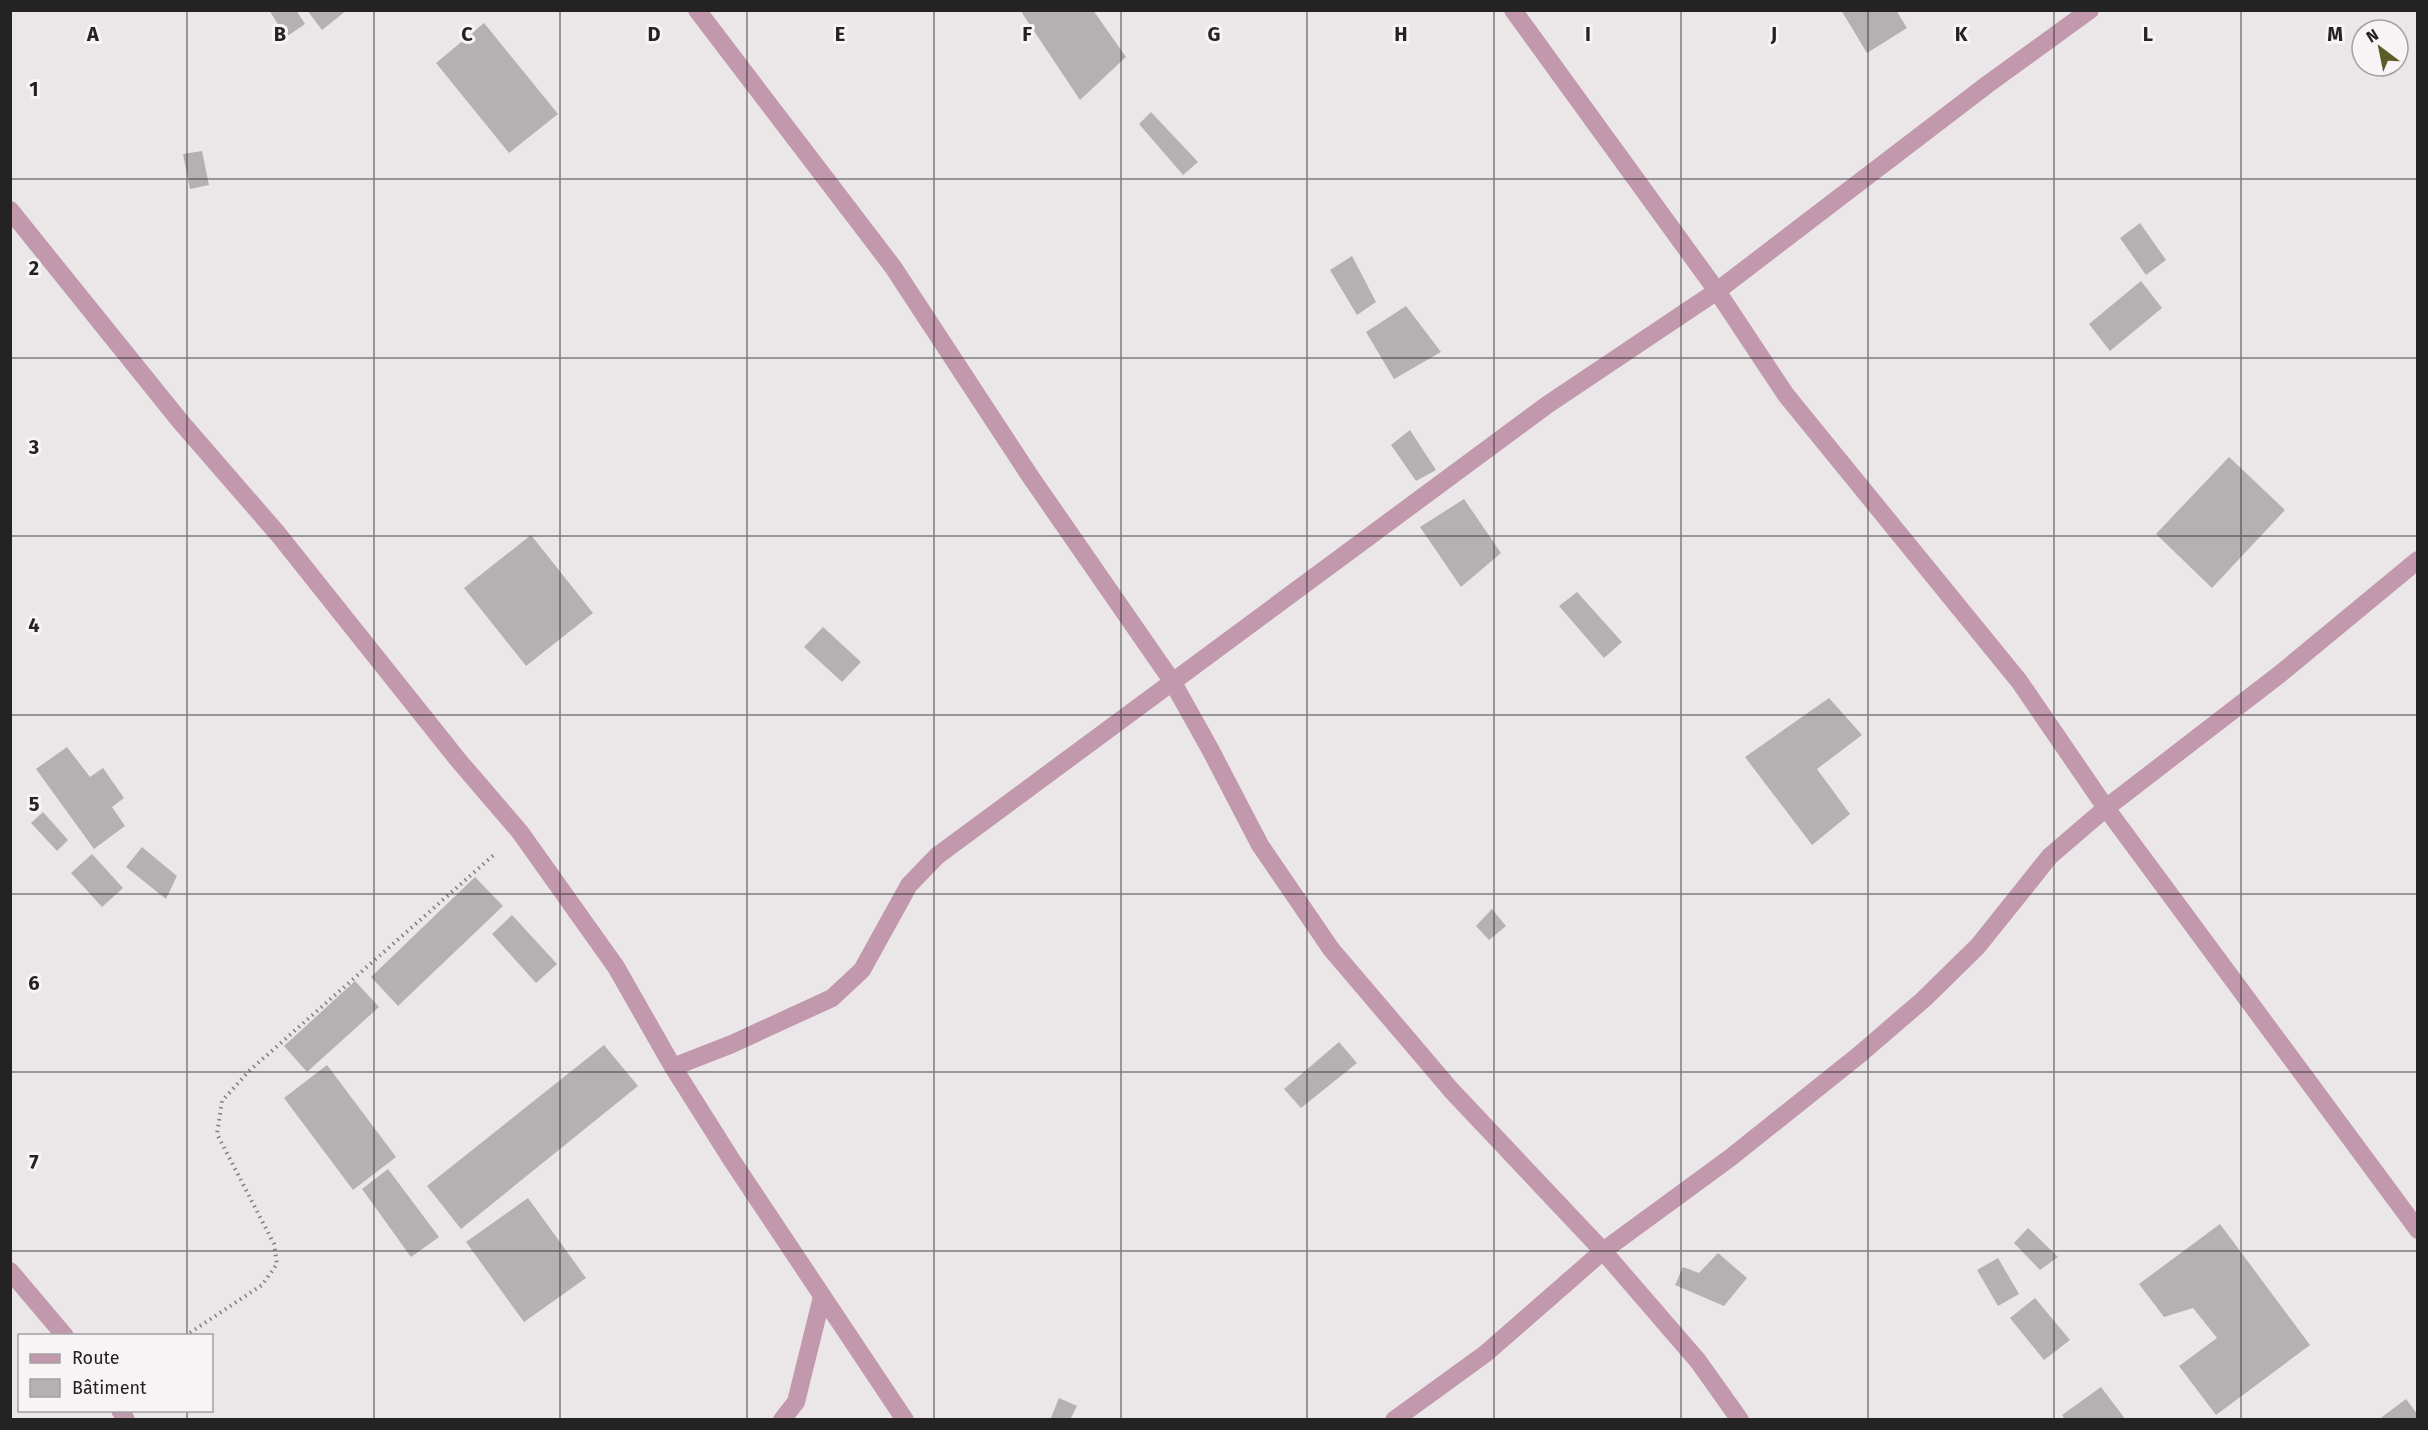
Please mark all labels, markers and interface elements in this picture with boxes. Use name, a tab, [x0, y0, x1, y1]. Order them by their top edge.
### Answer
north arrow	[2350, 18, 2410, 78]
text: A	[86, 22, 100, 46]
text: B	[274, 22, 286, 46]
text: C	[461, 22, 473, 46]
text: D	[647, 22, 661, 46]
text: E	[835, 22, 845, 46]
text: F	[1022, 22, 1032, 46]
text: G	[1208, 22, 1220, 46]
text: H	[1394, 22, 1408, 46]
text: I	[1585, 22, 1591, 46]
text: J	[1770, 22, 1777, 46]
text: K	[1955, 22, 1968, 46]
text: L	[2143, 22, 2153, 46]
text: M	[2327, 22, 2343, 46]
text: N	[2363, 25, 2382, 47]
text: 1	[29, 77, 39, 101]
text: 2	[29, 256, 39, 280]
text: 3	[28, 435, 39, 459]
text: 4	[28, 613, 40, 637]
text: 5	[29, 792, 40, 816]
text: 6	[28, 971, 40, 995]
text: 7	[29, 1150, 39, 1174]
legend	[18, 1334, 213, 1412]
text: Route	[72, 1347, 120, 1369]
text: Bâtiment	[72, 1377, 147, 1399]

